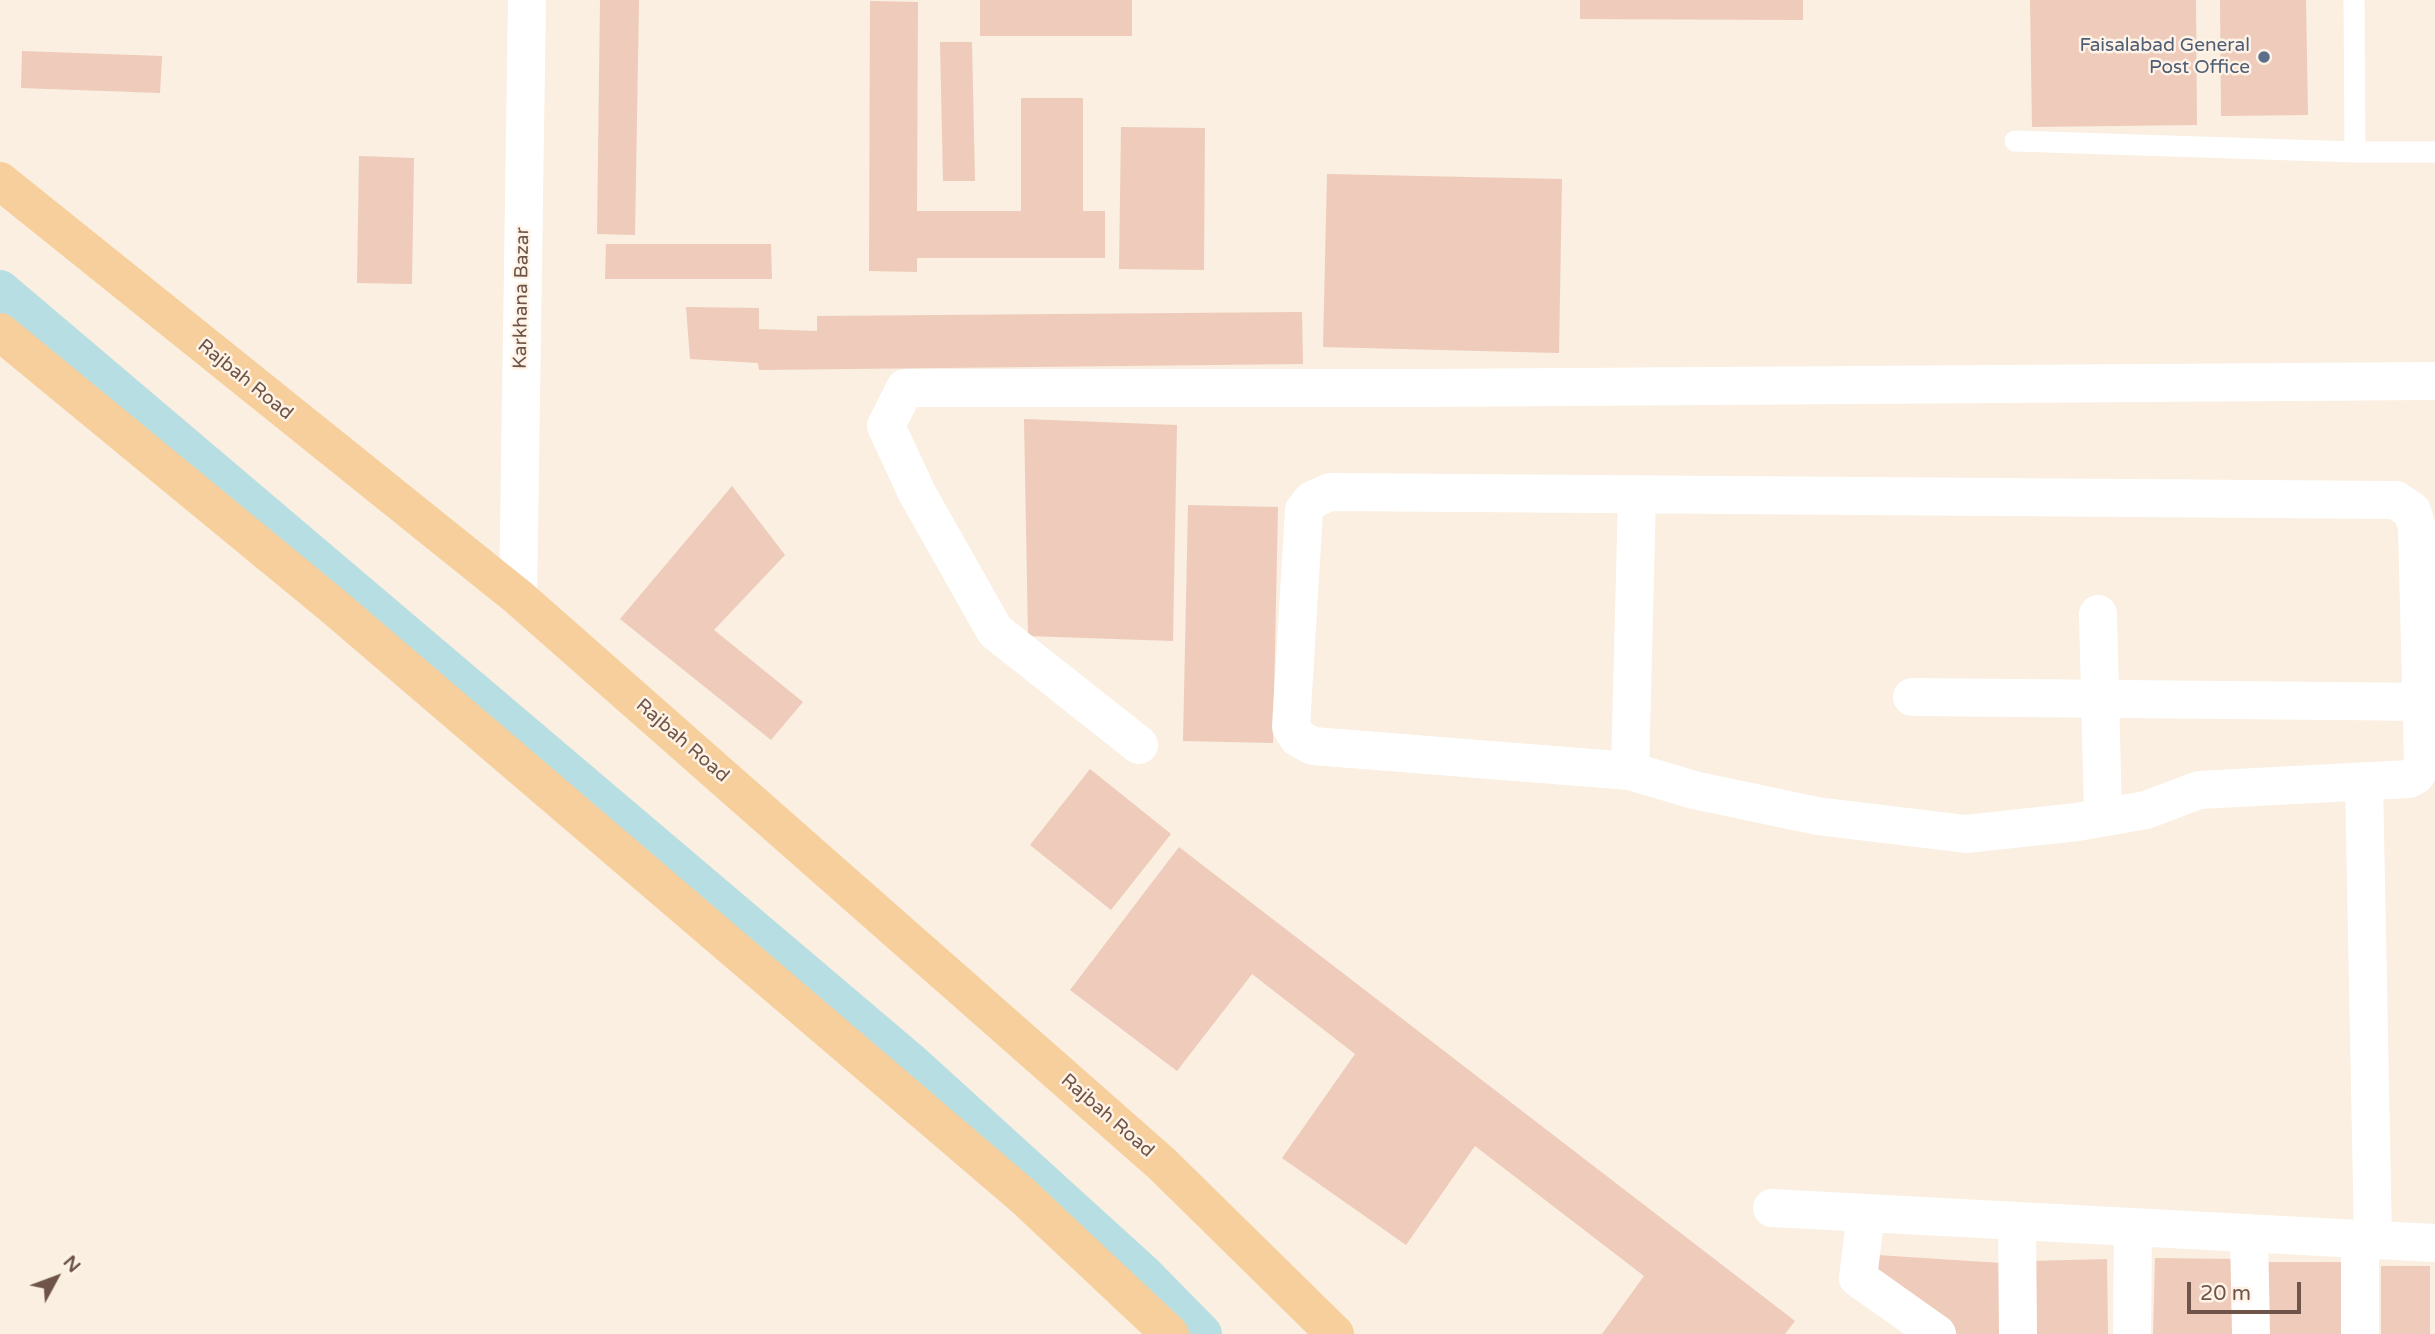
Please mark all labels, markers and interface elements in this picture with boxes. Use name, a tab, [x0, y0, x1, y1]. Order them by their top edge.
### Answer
place label: Faisalabad General Post Office	[2080, 35, 2250, 79]
marker: Faisalabad General Post Office	[2256, 49, 2272, 65]
street label: Karkhana Bazar	[509, 227, 535, 369]
street label: Rajbah Road	[193, 335, 297, 425]
street label: Rajbah Road	[631, 694, 733, 788]
street label: Rajbah Road	[1056, 1069, 1158, 1163]
north arrow	[21, 1243, 91, 1313]
text: N	[59, 1251, 85, 1277]
scale bar	[2190, 1268, 2304, 1312]
text: 20 m	[2200, 1281, 2251, 1306]

